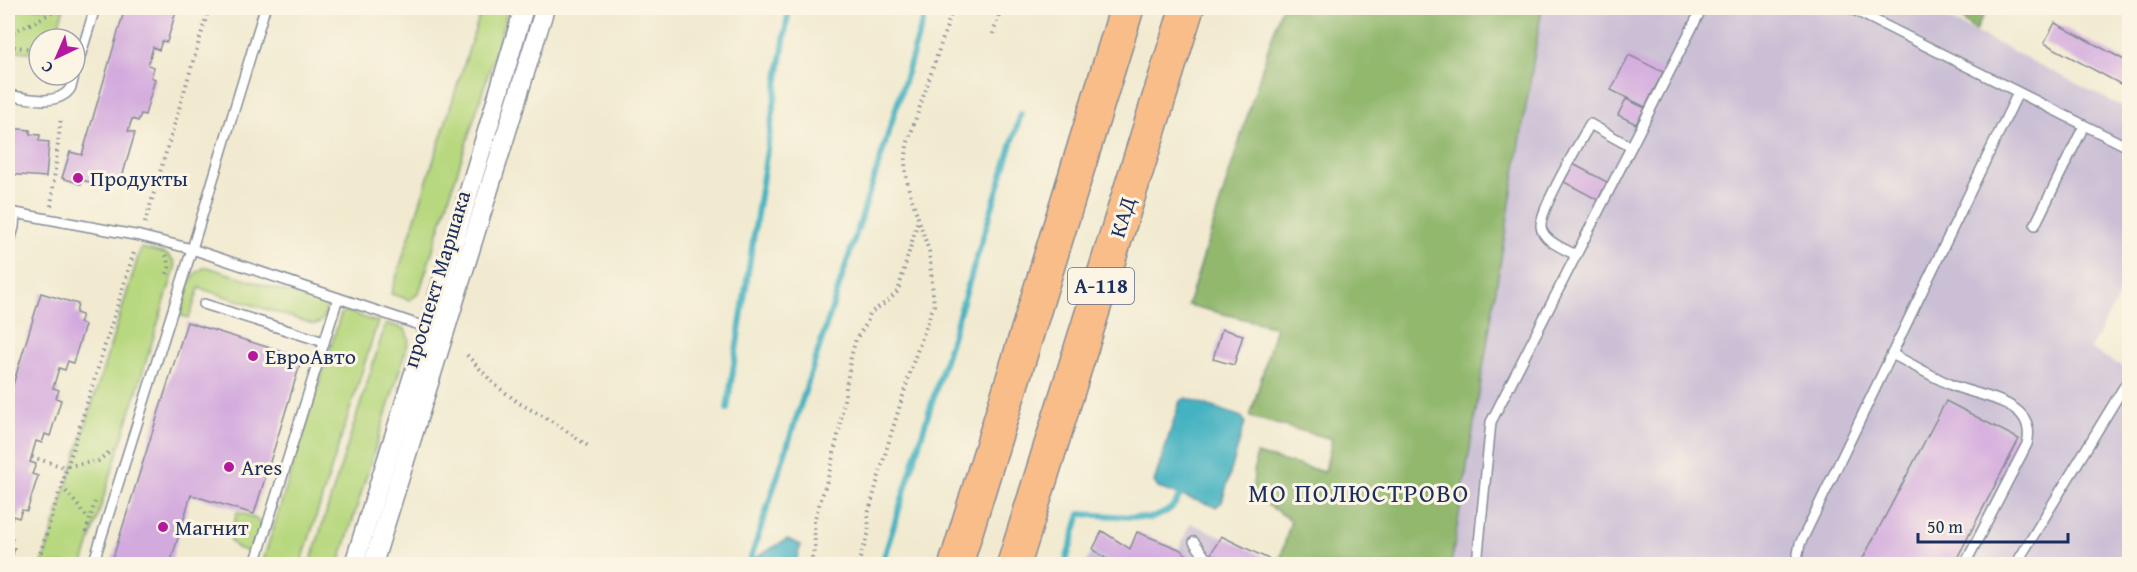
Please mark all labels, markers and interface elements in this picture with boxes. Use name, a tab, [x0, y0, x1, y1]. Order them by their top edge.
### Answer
north arrow	[27, 27, 87, 87]
text: С	[35, 56, 58, 80]
place label: Продукты	[90, 162, 188, 194]
marker: Продукты	[71, 171, 85, 185]
street label: проспект Маршака	[394, 186, 478, 372]
street label: КАД	[1101, 193, 1143, 241]
road number: А-118	[1068, 268, 1134, 304]
place label: ЕвроАвто	[265, 340, 356, 372]
marker: ЕвроАвто	[246, 349, 260, 363]
place label: Ares	[241, 451, 282, 483]
marker: Ares	[222, 460, 236, 474]
district label: МО ПОЛЮСТРОВО	[1248, 473, 1470, 512]
scale bar	[1918, 506, 2068, 544]
place label: Магнит	[175, 511, 249, 543]
text: 50 m	[1927, 513, 1963, 540]
marker: Магнит	[156, 520, 170, 534]

